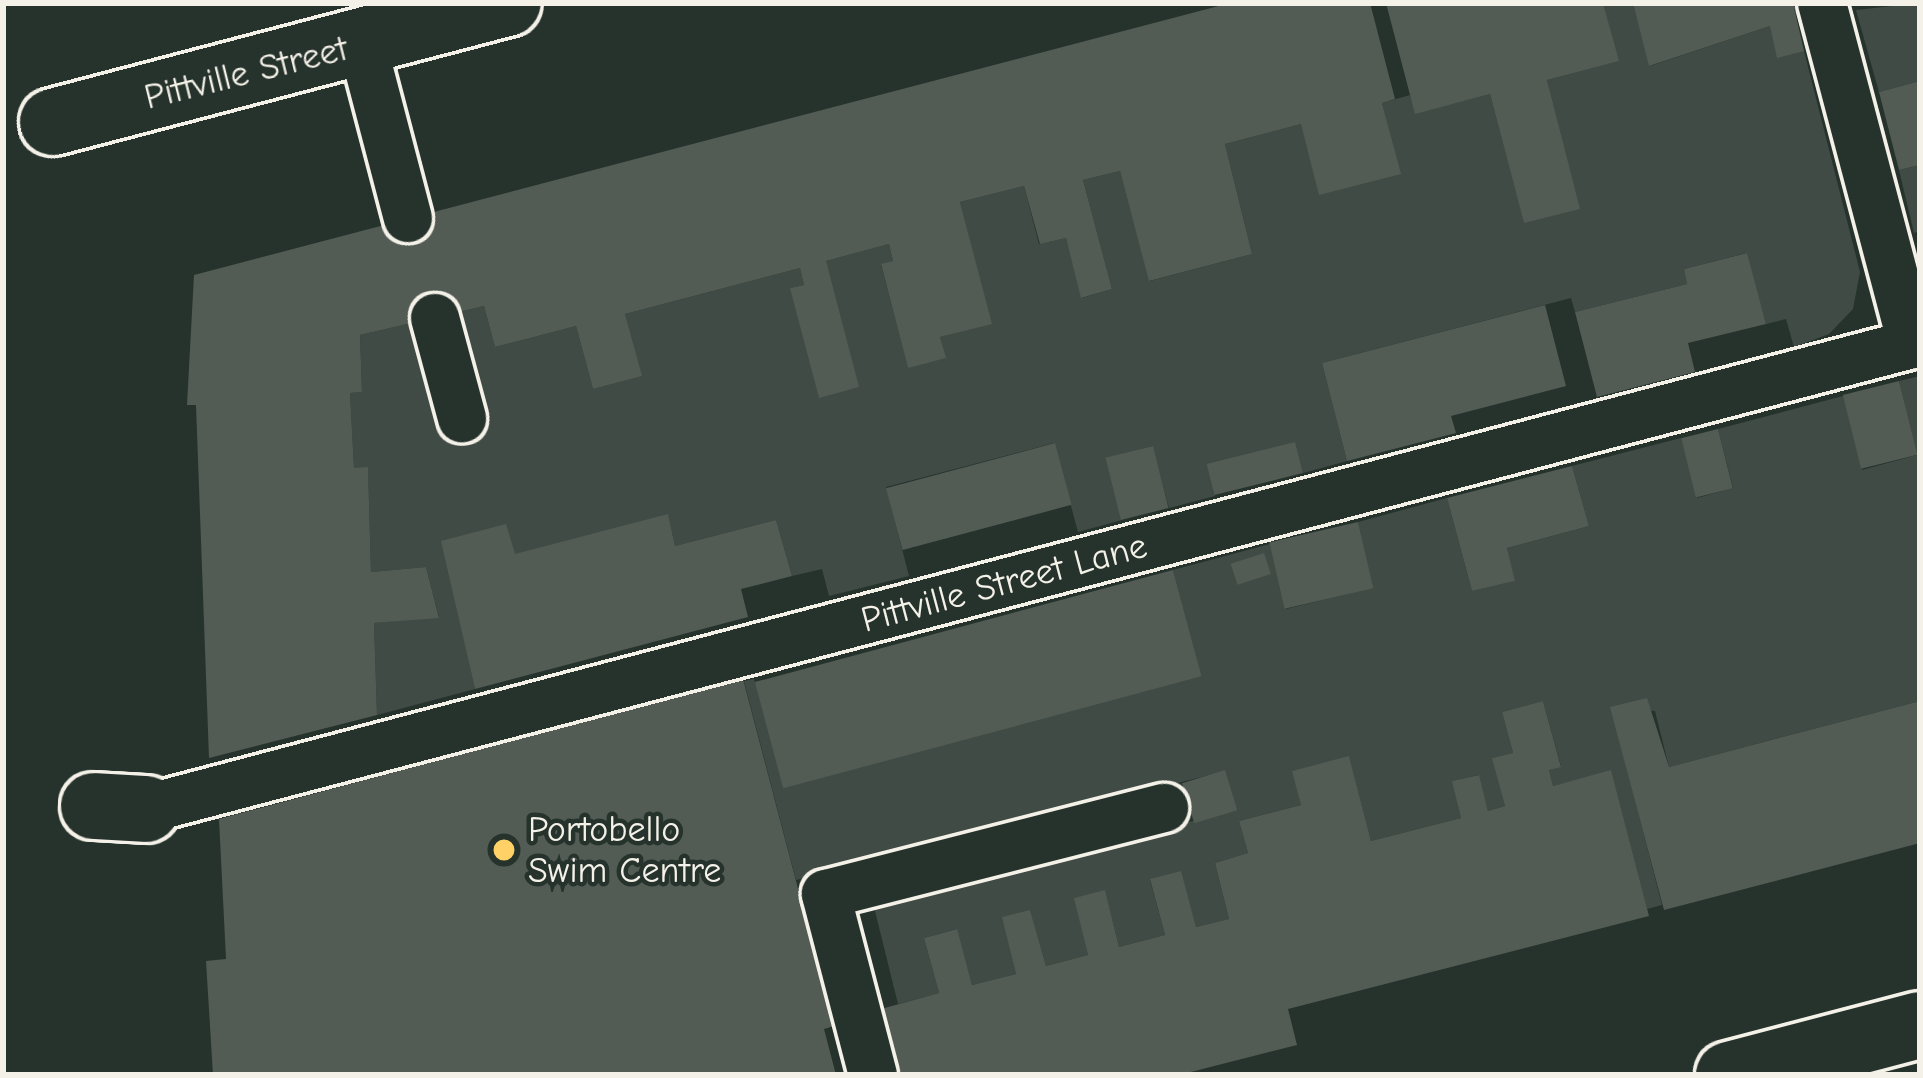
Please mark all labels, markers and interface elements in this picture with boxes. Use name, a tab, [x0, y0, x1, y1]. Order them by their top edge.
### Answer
street label: Pittville Street	[140, 27, 352, 119]
street label: Pittville Street Lane	[856, 524, 1152, 642]
place label: Portobello Swim Centre	[528, 807, 721, 892]
marker: Portobello Swim Centre	[491, 837, 517, 863]

